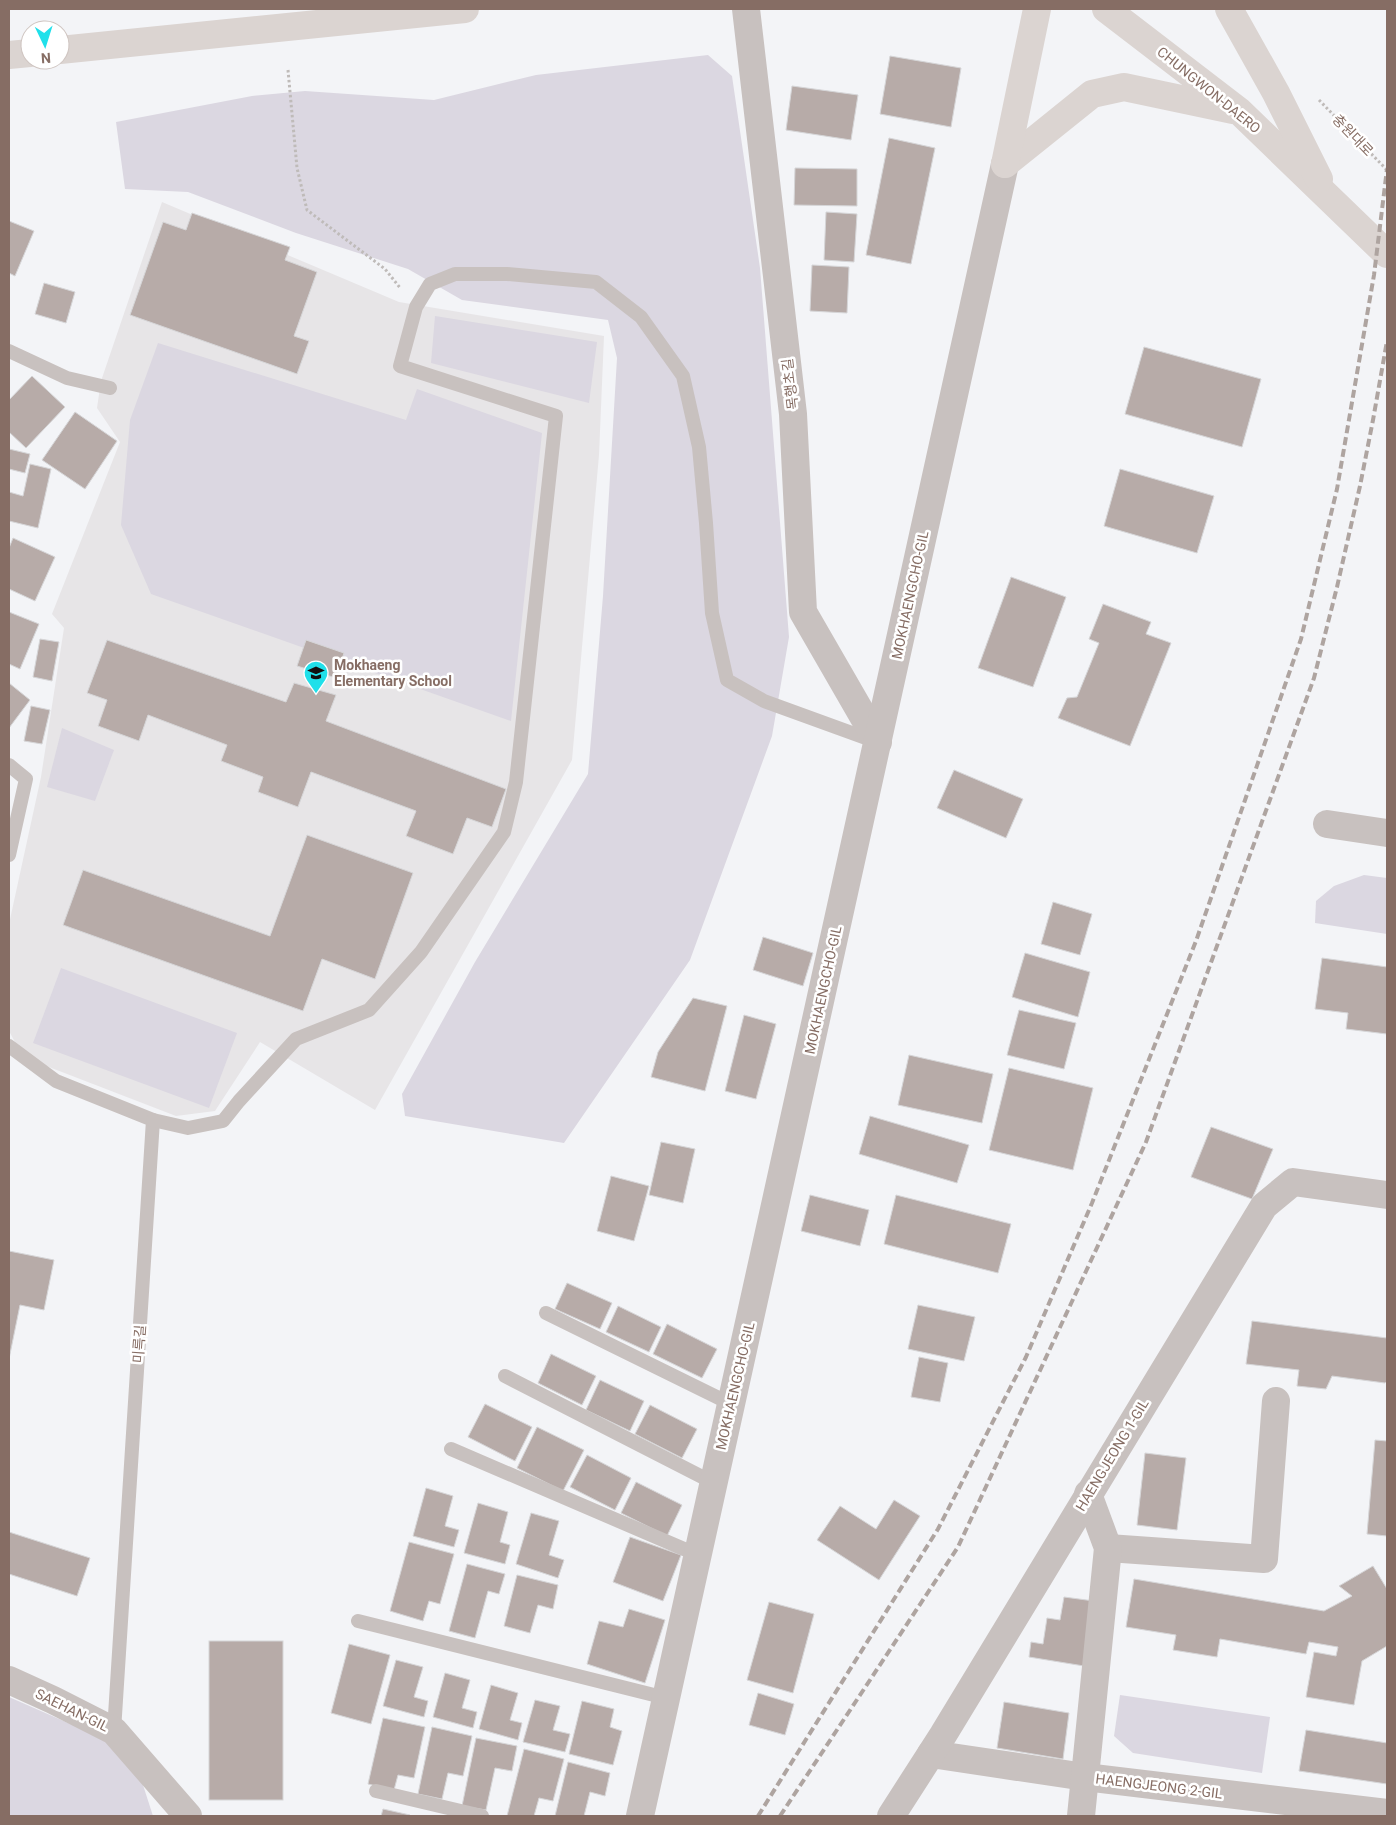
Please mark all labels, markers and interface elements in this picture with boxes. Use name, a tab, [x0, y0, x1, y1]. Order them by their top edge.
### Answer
north arrow	[20, 20, 70, 70]
street label: CHUNGWON-DAERO	[1154, 44, 1264, 136]
text: N	[40, 50, 51, 66]
street label: 충원대로	[1329, 111, 1377, 159]
street label: 목행초길	[779, 357, 801, 411]
street label: MOKHAENGCHO-GIL	[889, 529, 932, 661]
place label: Mokhaeng Elementary School	[334, 657, 452, 689]
school or university icon: Mokhaeng Elementary School	[303, 660, 329, 694]
street label: MOKHAENGCHO-GIL	[802, 924, 845, 1056]
street label: MOKHAENGCHO-GIL	[712, 1320, 758, 1452]
street label: 미륵길	[130, 1324, 148, 1364]
street label: HAENGJEONG 1-GIL	[1072, 1396, 1152, 1514]
street label: SAEHAN-GIL	[33, 1685, 112, 1735]
street label: HAENGJEONG 2-GIL	[1095, 1770, 1224, 1802]

